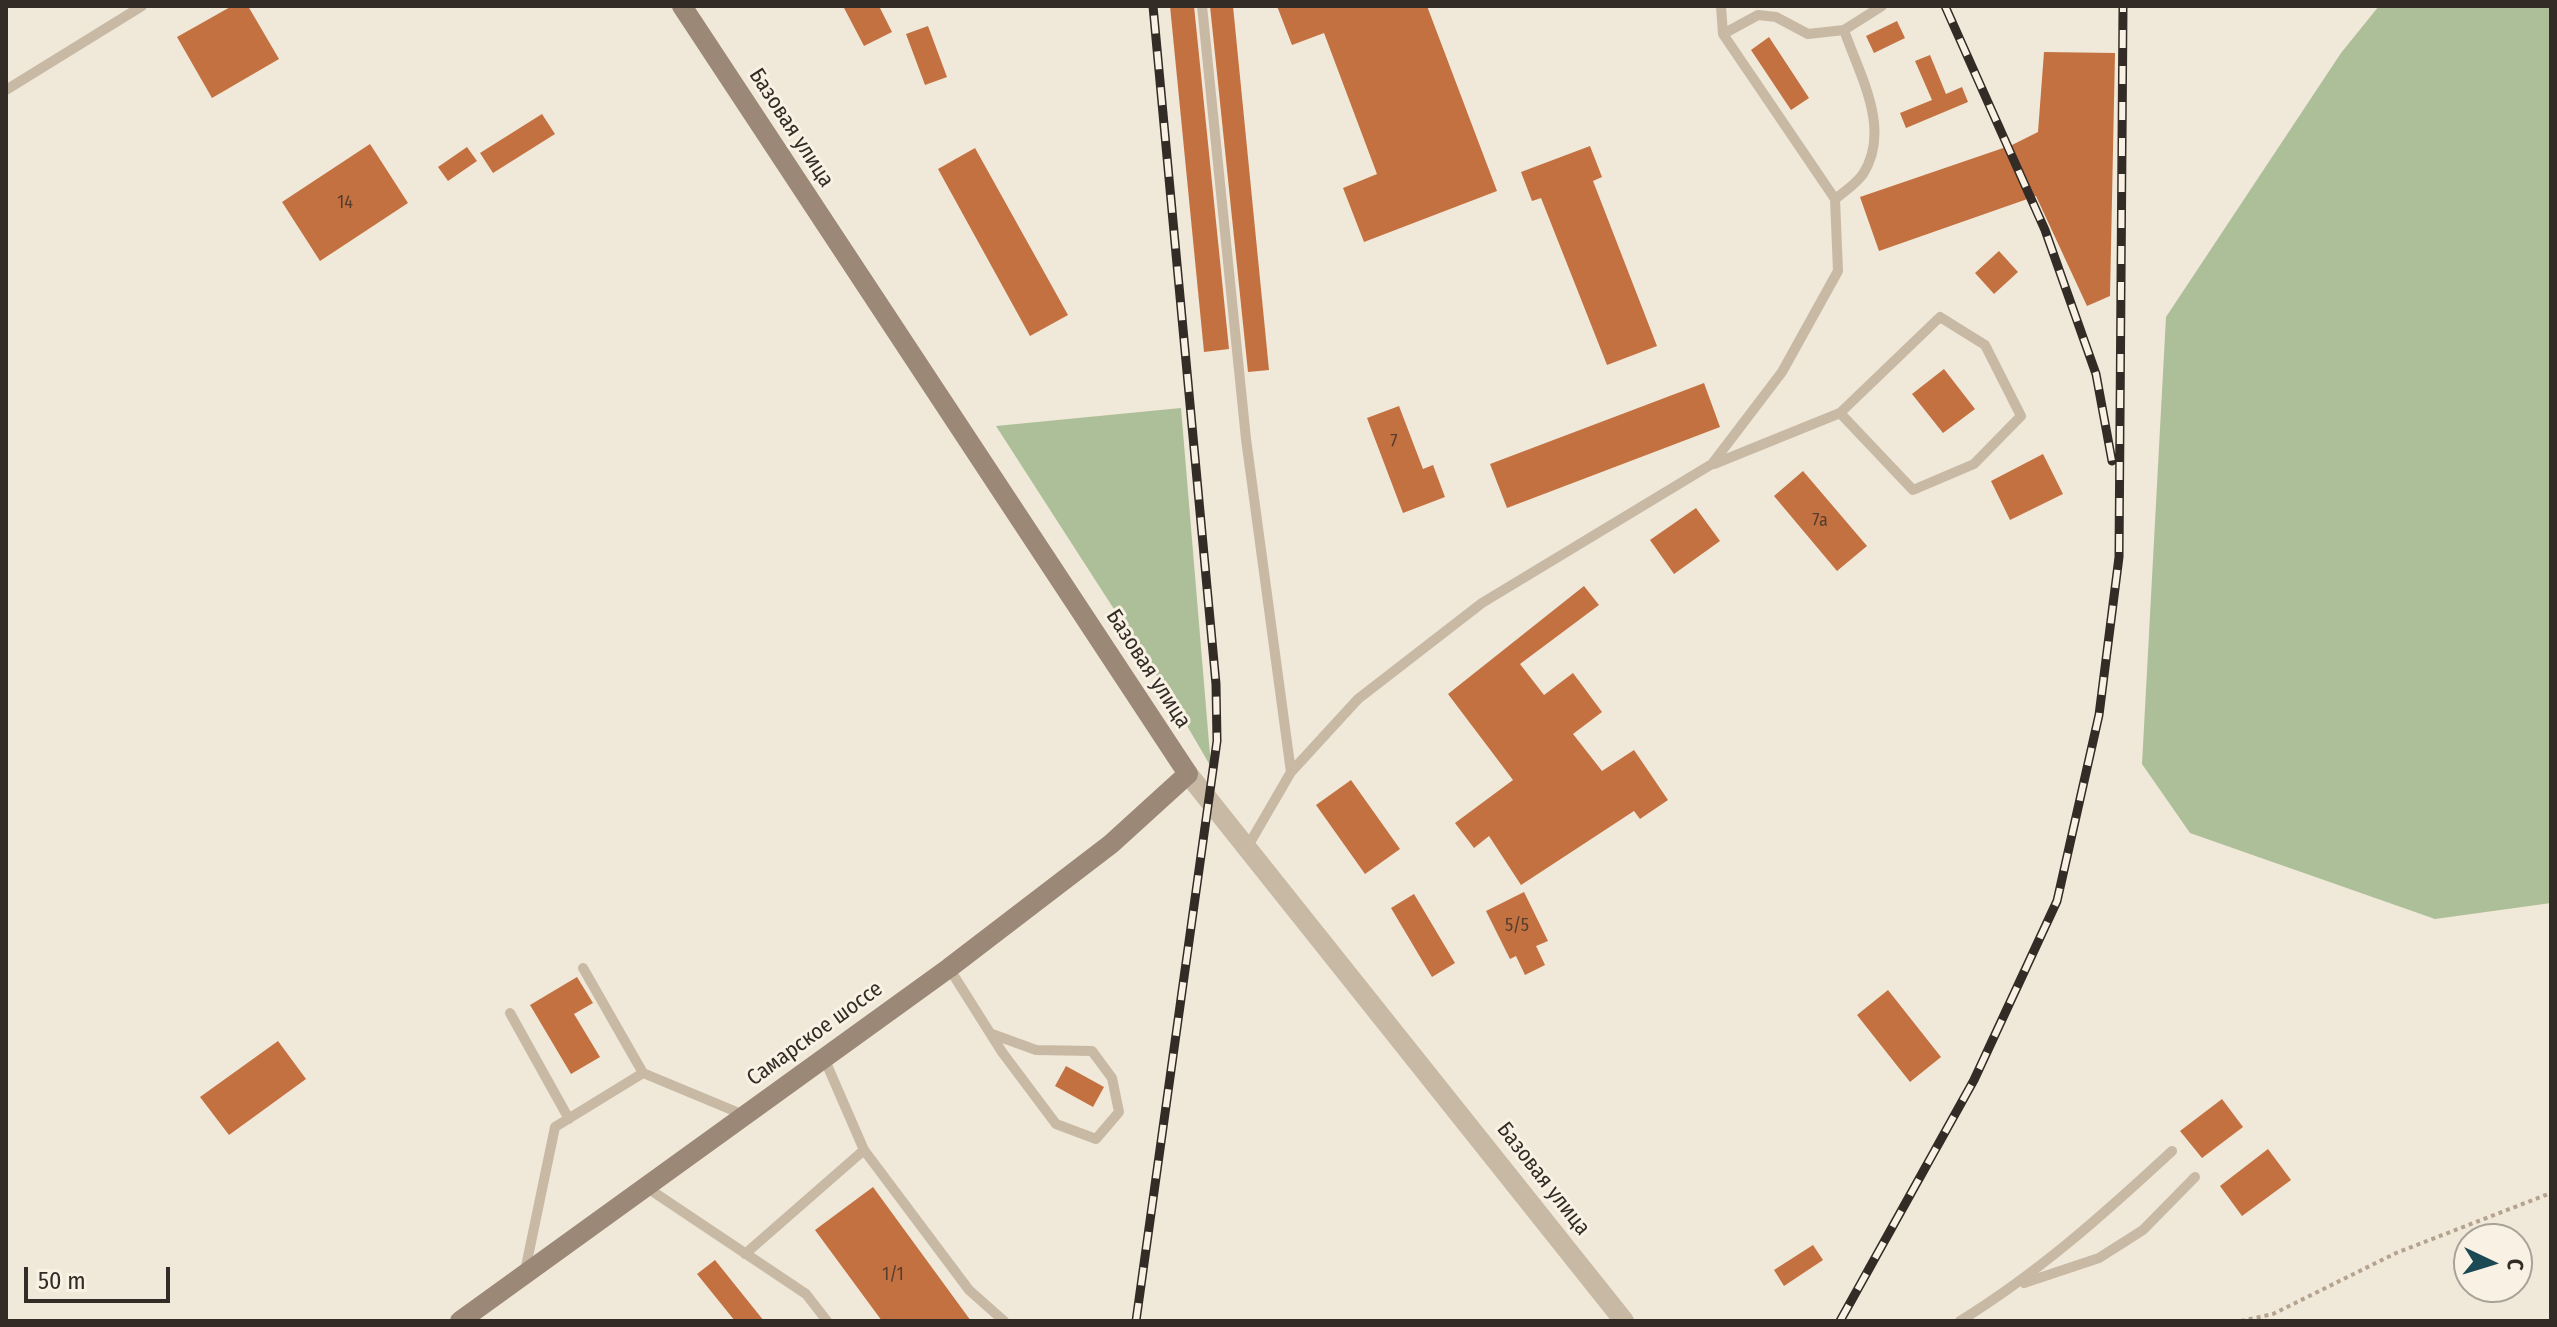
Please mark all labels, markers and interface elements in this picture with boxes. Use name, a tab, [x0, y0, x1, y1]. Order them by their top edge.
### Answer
street label: Базовая улица	[743, 64, 839, 192]
house number: 14	[337, 192, 353, 214]
house number: 7	[1390, 431, 1398, 453]
house number: 7а	[1812, 510, 1828, 532]
street label: Базовая улица	[1100, 605, 1196, 733]
house number: 5/5	[1505, 915, 1529, 937]
street label: Самарское шоссе	[742, 976, 888, 1092]
street label: Базовая улица	[1491, 1117, 1595, 1241]
north arrow	[2453, 1223, 2533, 1303]
scale bar	[28, 1251, 174, 1301]
text: С	[2502, 1258, 2529, 1271]
house number: 1/1	[882, 1264, 904, 1286]
text: 50 m	[38, 1267, 86, 1295]

